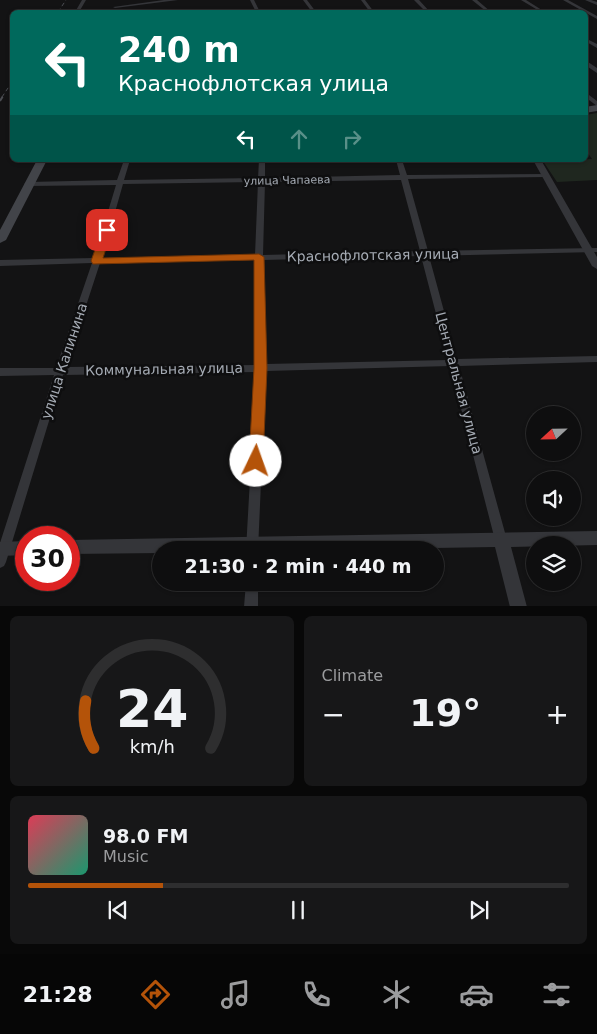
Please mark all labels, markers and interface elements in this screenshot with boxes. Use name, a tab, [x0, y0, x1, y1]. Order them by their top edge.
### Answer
icon: left	[35, 30, 100, 95]
text: 240 m	[118, 30, 240, 70]
text: Краснофлотская улица	[118, 71, 389, 96]
icon: left	[232, 125, 260, 153]
icon: ahead	[285, 125, 313, 153]
icon: right	[338, 125, 366, 153]
street label: улица Чапаева	[244, 173, 330, 188]
pin	[86, 209, 128, 251]
icon: arrive	[93, 216, 121, 244]
street label: Краснофлотская улица	[287, 245, 459, 265]
street label: улица Калинина	[38, 301, 90, 421]
street label: Центральная улица	[432, 310, 486, 456]
street label: Коммунальная улица	[85, 360, 243, 378]
north arrow	[526, 406, 581, 461]
map controls	[526, 406, 581, 591]
position arrow	[229, 434, 281, 486]
button: sound	[526, 471, 581, 526]
speed limit sign: 30	[15, 526, 80, 591]
button: layers	[526, 536, 581, 591]
text: 21:30 · 2 min · 440 m	[184, 555, 412, 577]
text: Climate	[322, 666, 383, 685]
text: 24	[116, 679, 188, 739]
text: 19°	[409, 691, 481, 735]
text: −	[322, 698, 345, 731]
text: +	[546, 698, 569, 731]
text: km/h	[129, 736, 174, 757]
text: 98.0 FM	[103, 825, 188, 847]
text: Music	[103, 847, 149, 866]
icon: previous	[104, 896, 132, 924]
icon: pause	[284, 896, 312, 924]
icon: next	[465, 896, 493, 924]
icon: directions	[138, 977, 173, 1012]
icon: music	[218, 977, 253, 1012]
icon: phone	[299, 977, 334, 1012]
icon: climate	[379, 977, 414, 1012]
icon: car	[459, 977, 494, 1012]
icon: filters	[539, 977, 574, 1012]
text: 21:28	[23, 982, 93, 1007]

